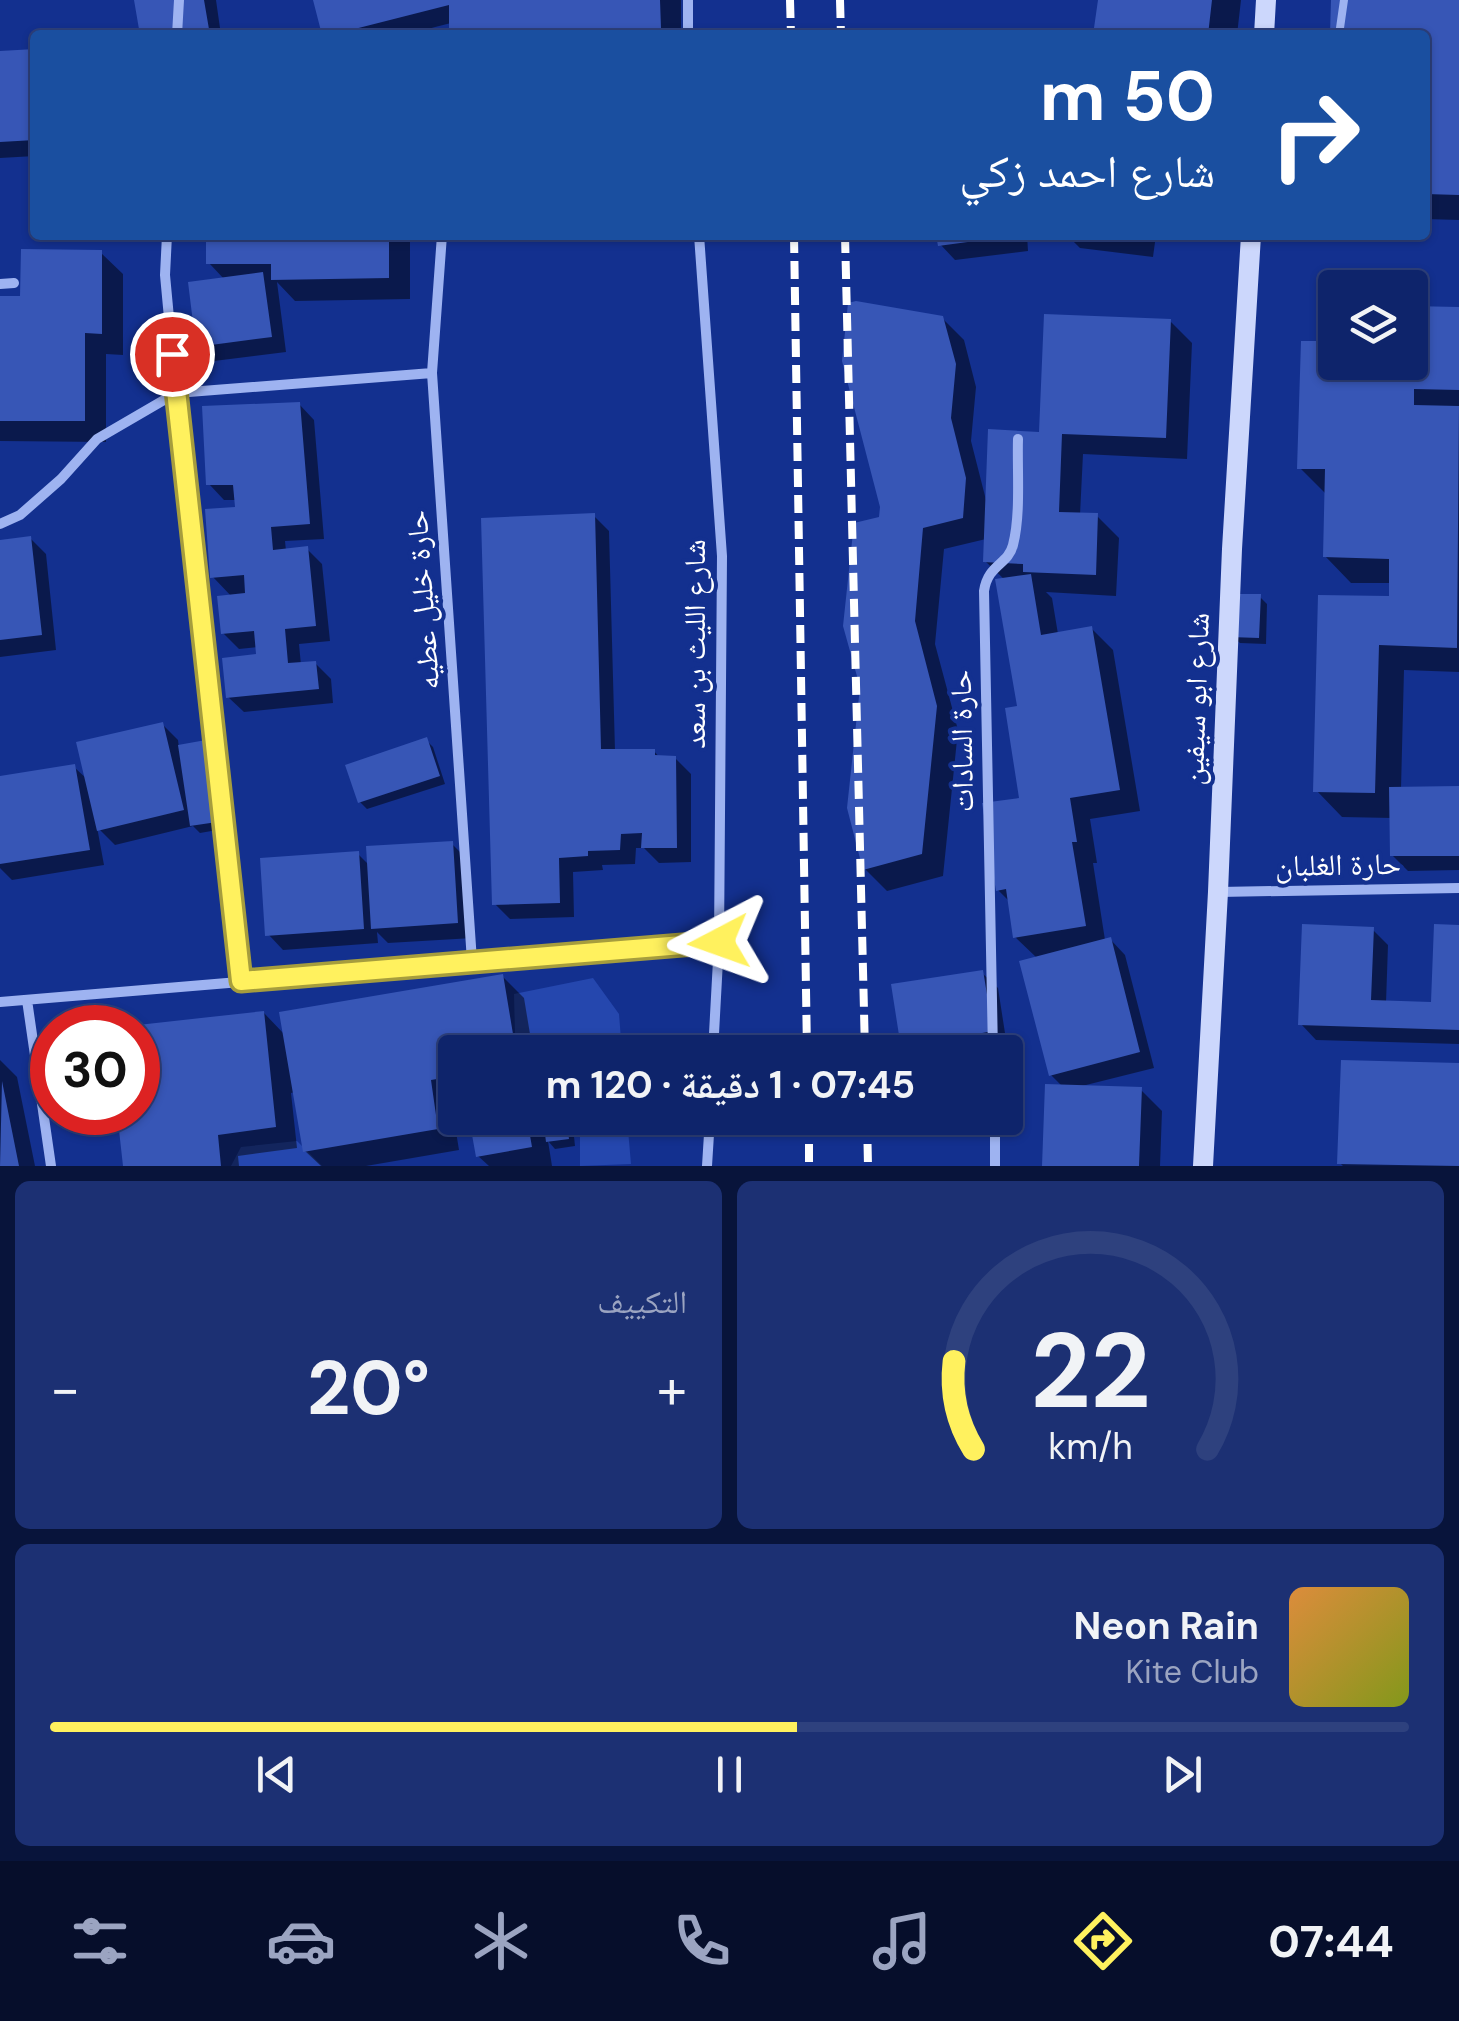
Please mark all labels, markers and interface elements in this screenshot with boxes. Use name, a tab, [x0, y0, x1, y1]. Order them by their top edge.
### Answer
text: 50 m	[1040, 51, 1215, 142]
icon: right	[1250, 70, 1380, 200]
text: شارع احمد زكي	[959, 142, 1215, 201]
map controls	[1318, 270, 1428, 380]
button: layers	[1318, 270, 1428, 380]
pin	[130, 312, 215, 397]
icon: arrive	[145, 327, 200, 382]
street label: حارة خليل عطيه	[397, 509, 448, 691]
street label: شارع الليث بن سعد	[675, 539, 714, 749]
street label: شارع ابو سيفين	[1173, 612, 1218, 786]
street label: حارة السادات	[941, 670, 982, 812]
street label: حارة الغلبان	[1275, 844, 1401, 885]
position arrow	[667, 890, 771, 994]
speed limit sign: 30	[30, 1005, 160, 1135]
text: 07:45 · 1 دقيقة · 120 m	[546, 1060, 915, 1110]
text: التكييف	[597, 1281, 687, 1323]
text: 22	[1030, 1304, 1151, 1439]
text: 20°	[307, 1340, 430, 1437]
text: −	[50, 1353, 80, 1425]
text: +	[657, 1353, 687, 1425]
text: km/h	[1048, 1424, 1133, 1470]
text: Neon Rain	[1074, 1601, 1259, 1651]
text: Kite Club	[1125, 1651, 1259, 1693]
icon: previous	[249, 1747, 304, 1802]
icon: pause	[702, 1747, 757, 1802]
icon: next	[1155, 1747, 1210, 1802]
icon: filters	[65, 1906, 135, 1976]
icon: car	[266, 1906, 336, 1976]
icon: climate	[466, 1906, 536, 1976]
icon: phone	[667, 1906, 737, 1976]
icon: music	[867, 1906, 937, 1976]
icon: directions	[1068, 1906, 1138, 1976]
text: 07:44	[1268, 1912, 1394, 1971]

